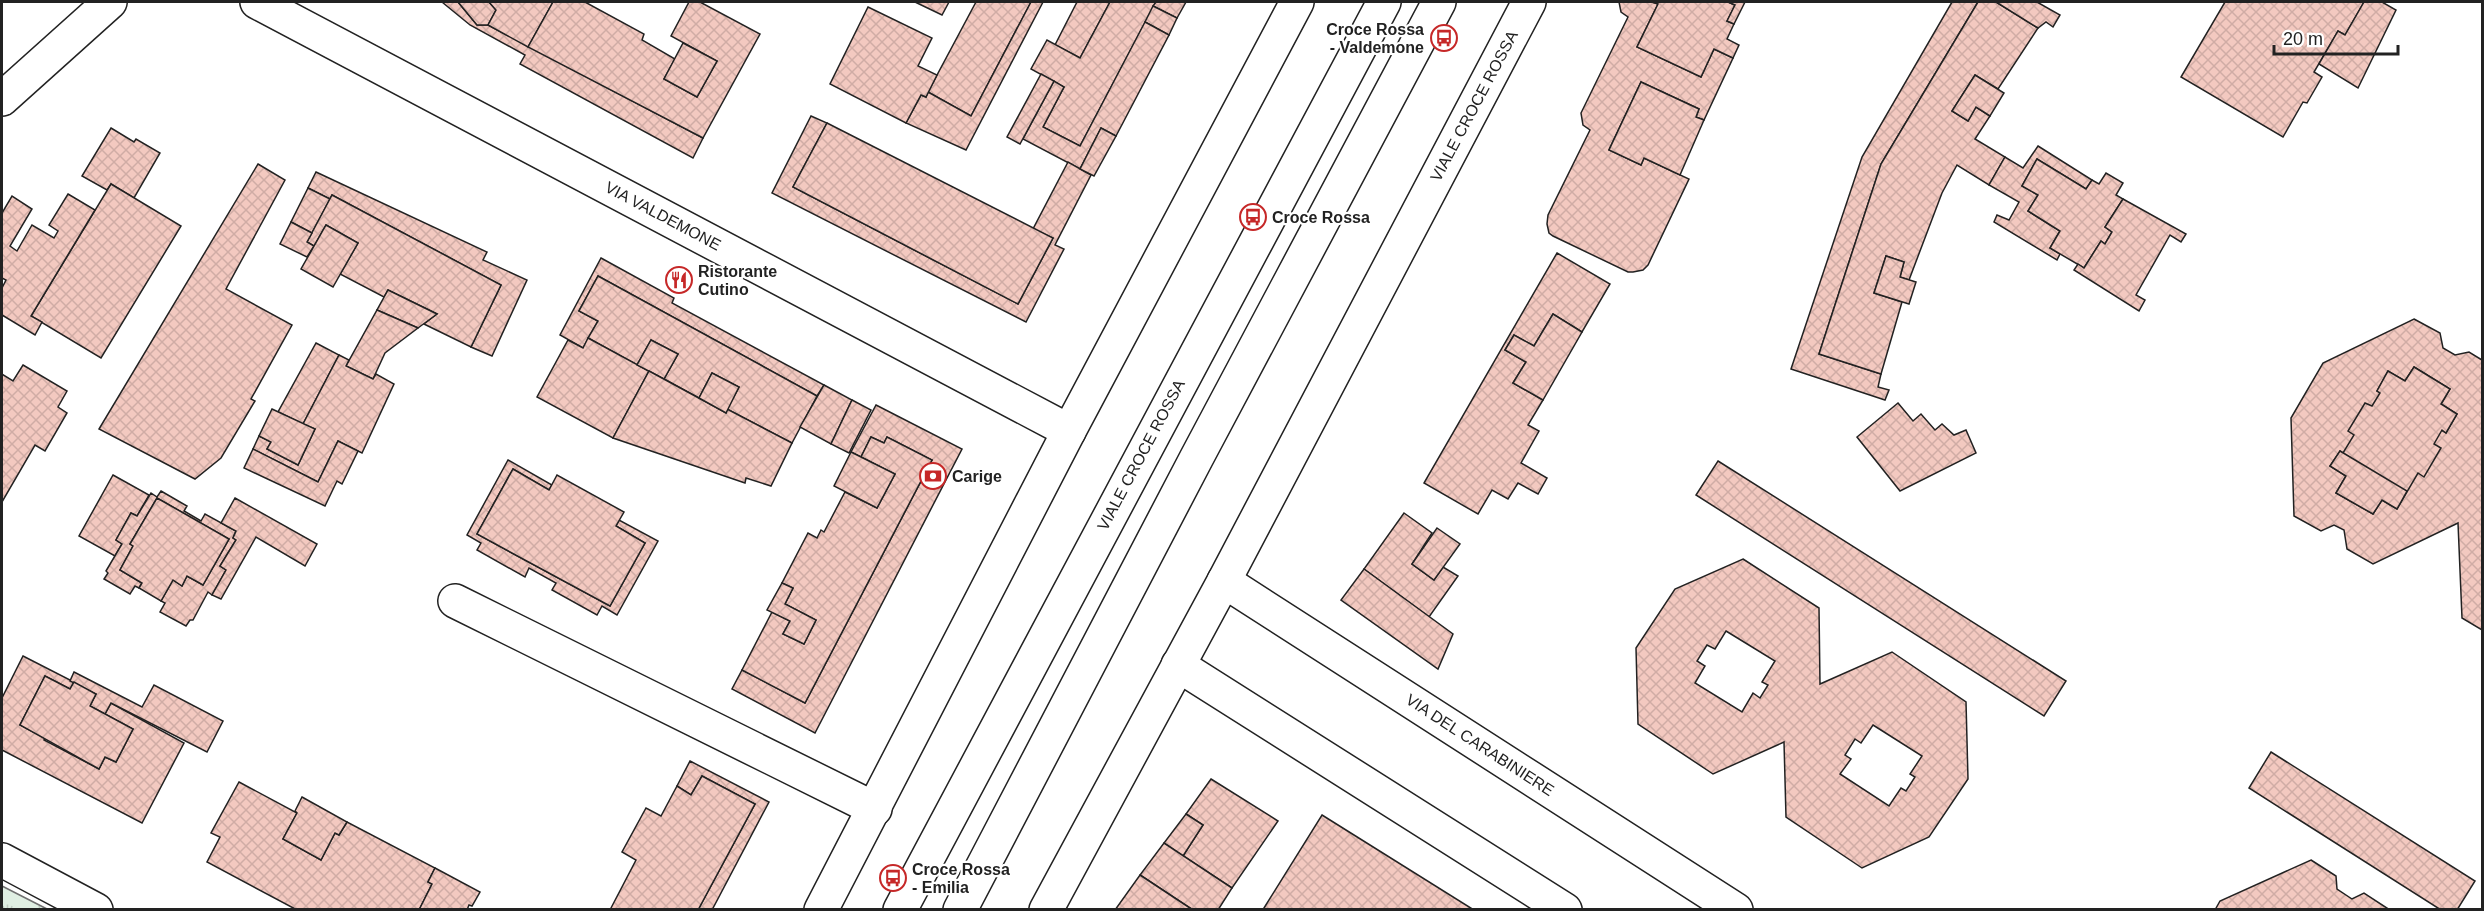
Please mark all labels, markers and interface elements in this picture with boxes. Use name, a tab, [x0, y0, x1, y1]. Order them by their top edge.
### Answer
scale bar	[2274, 18, 2398, 56]
place label: Croce Rossa - Valdemone	[1326, 21, 1424, 56]
bus stop icon: Croce Rossa - Valdemone	[1429, 23, 1459, 53]
street label: VIALE CROCE ROSSA	[1427, 28, 1521, 184]
text: 20 m	[2283, 29, 2323, 49]
street label: VIA VALDEMONE	[602, 178, 724, 254]
bus stop icon: Croce Rossa	[1238, 202, 1268, 232]
place label: Croce Rossa	[1272, 209, 1370, 226]
place label: Ristorante Cutino	[698, 263, 777, 298]
restaurant icon: Ristorante Cutino	[664, 265, 694, 295]
street label: VIALE CROCE ROSSA	[1094, 377, 1188, 533]
bank icon: Carige	[918, 461, 948, 491]
place label: Carige	[952, 468, 1002, 485]
street label: VIA DEL CARABINIERE	[1403, 691, 1557, 799]
place label: Croce Rossa - Emilia	[912, 861, 1010, 896]
bus stop icon: Croce Rossa - Emilia	[878, 863, 908, 893]

